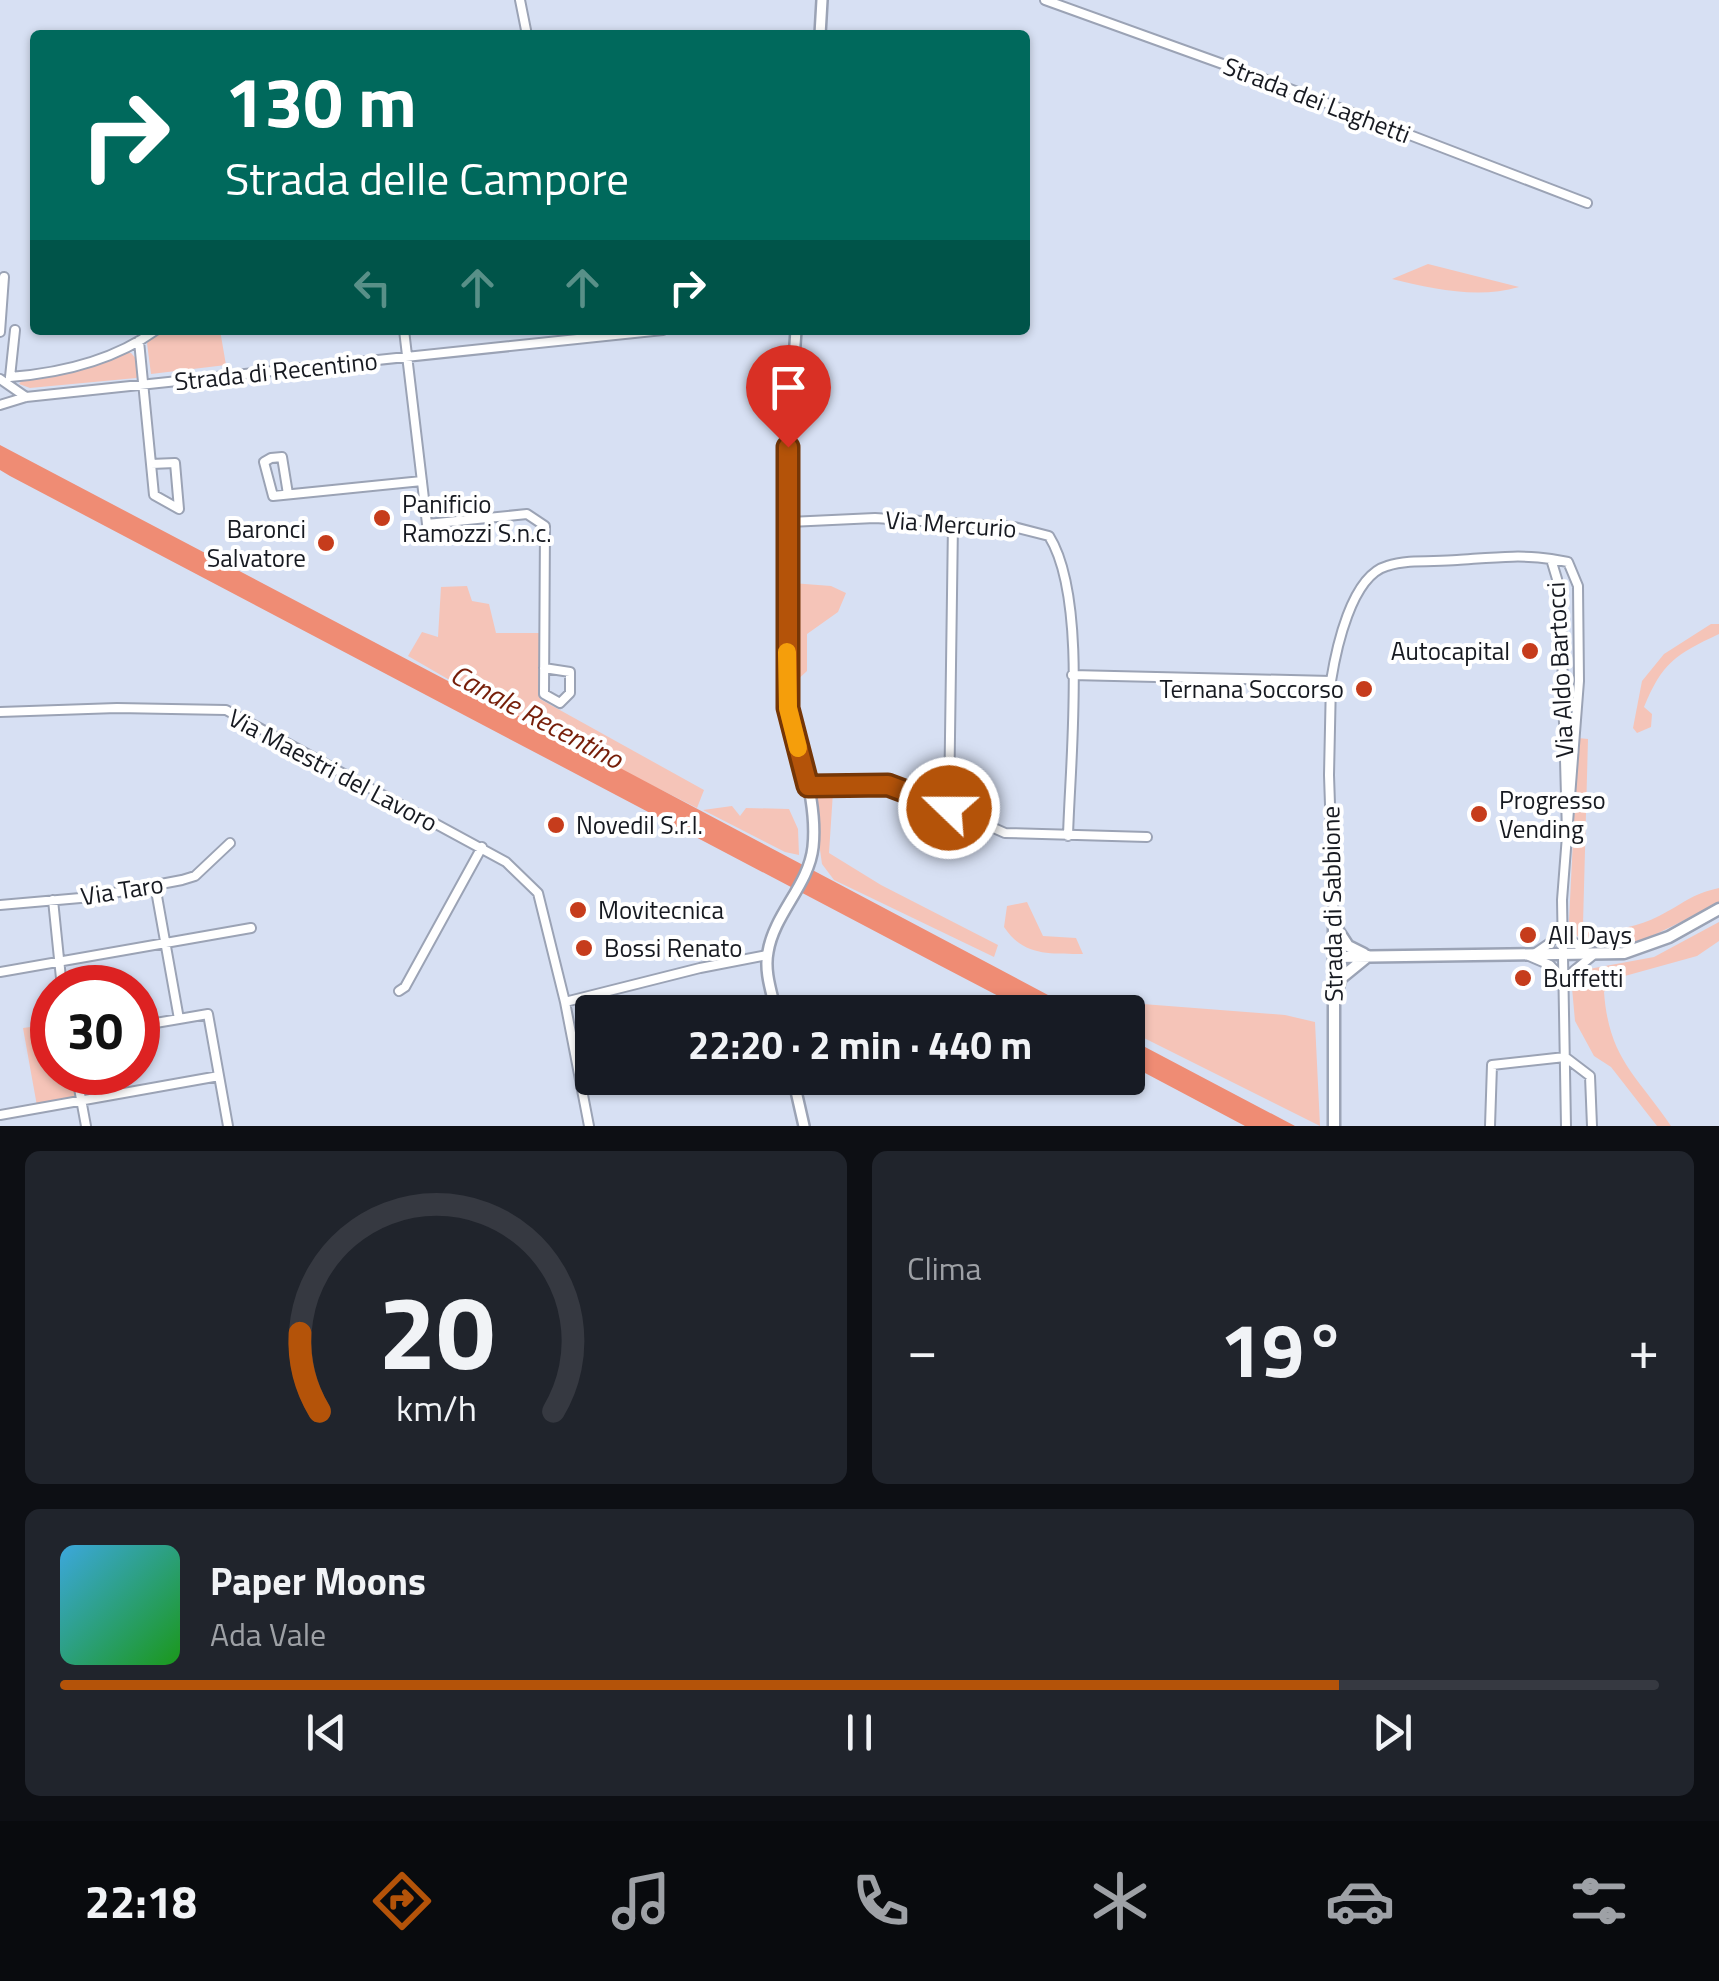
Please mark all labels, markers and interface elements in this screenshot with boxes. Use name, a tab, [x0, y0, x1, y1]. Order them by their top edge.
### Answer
street label: Strada dei Laghetti	[1218, 47, 1416, 153]
text: 130 m	[225, 48, 417, 154]
icon: right	[60, 70, 190, 200]
text: Strada delle Campore	[225, 144, 629, 212]
icon: left	[345, 260, 400, 315]
icon: ahead	[450, 260, 505, 315]
icon: ahead	[555, 260, 610, 315]
icon: right	[660, 260, 715, 315]
street label: Strada di Recentino	[173, 341, 379, 401]
pin	[746, 345, 831, 448]
icon: arrive	[761, 360, 816, 415]
place label: Panificio Ramozzi S.n.c.	[402, 485, 552, 552]
street label: Via Mercurio	[884, 500, 1018, 548]
marker: Panificio Ramozzi S.n.c.	[371, 507, 393, 529]
place label: Baronci Salvatore	[207, 510, 306, 577]
marker: Baronci Salvatore	[315, 532, 337, 554]
street label: Via Aldo Bartocci	[1536, 581, 1584, 759]
place label: Autocapital	[1391, 632, 1510, 670]
marker: Autocapital	[1519, 640, 1541, 662]
water label: Canale Recentino	[443, 652, 632, 780]
place label: Ternana Soccorso	[1160, 670, 1344, 708]
marker: Ternana Soccorso	[1353, 678, 1375, 700]
street label: Via Maestri del Lavoro	[222, 699, 444, 841]
position arrow	[897, 756, 1001, 860]
place label: Progresso Vending	[1499, 781, 1606, 848]
marker: Progresso Vending	[1468, 803, 1490, 825]
place label: Novedil S.r.l.	[576, 806, 703, 844]
street label: Strada di Sabbione	[1311, 806, 1353, 1002]
marker: Novedil S.r.l.	[545, 814, 567, 836]
street label: Via Taro	[78, 865, 166, 915]
place label: Movitecnica	[598, 891, 724, 929]
marker: Movitecnica	[567, 899, 589, 921]
place label: All Days	[1548, 916, 1632, 954]
marker: All Days	[1517, 924, 1539, 946]
place label: Bossi Renato	[604, 929, 743, 967]
marker: Bossi Renato	[573, 937, 595, 959]
place label: Buffetti	[1543, 959, 1624, 997]
speed limit sign: 30	[30, 965, 160, 1095]
marker: Buffetti	[1512, 967, 1534, 989]
text: 22:20 · 2 min · 440 m	[688, 1016, 1032, 1074]
text: Clima	[907, 1244, 982, 1292]
text: 20	[378, 1251, 494, 1409]
text: 19°	[1220, 1292, 1346, 1406]
text: −	[907, 1307, 938, 1390]
text: +	[1628, 1307, 1659, 1390]
text: km/h	[396, 1380, 476, 1435]
text: Paper Moons	[210, 1552, 426, 1610]
text: Ada Vale	[210, 1610, 326, 1658]
icon: previous	[299, 1705, 354, 1760]
icon: pause	[832, 1705, 887, 1760]
icon: next	[1365, 1705, 1420, 1760]
icon: directions	[367, 1866, 437, 1936]
icon: music	[606, 1866, 676, 1936]
icon: phone	[846, 1866, 916, 1936]
icon: climate	[1085, 1866, 1155, 1936]
icon: car	[1325, 1866, 1395, 1936]
icon: filters	[1564, 1866, 1634, 1936]
text: 22:18	[85, 1867, 197, 1935]

